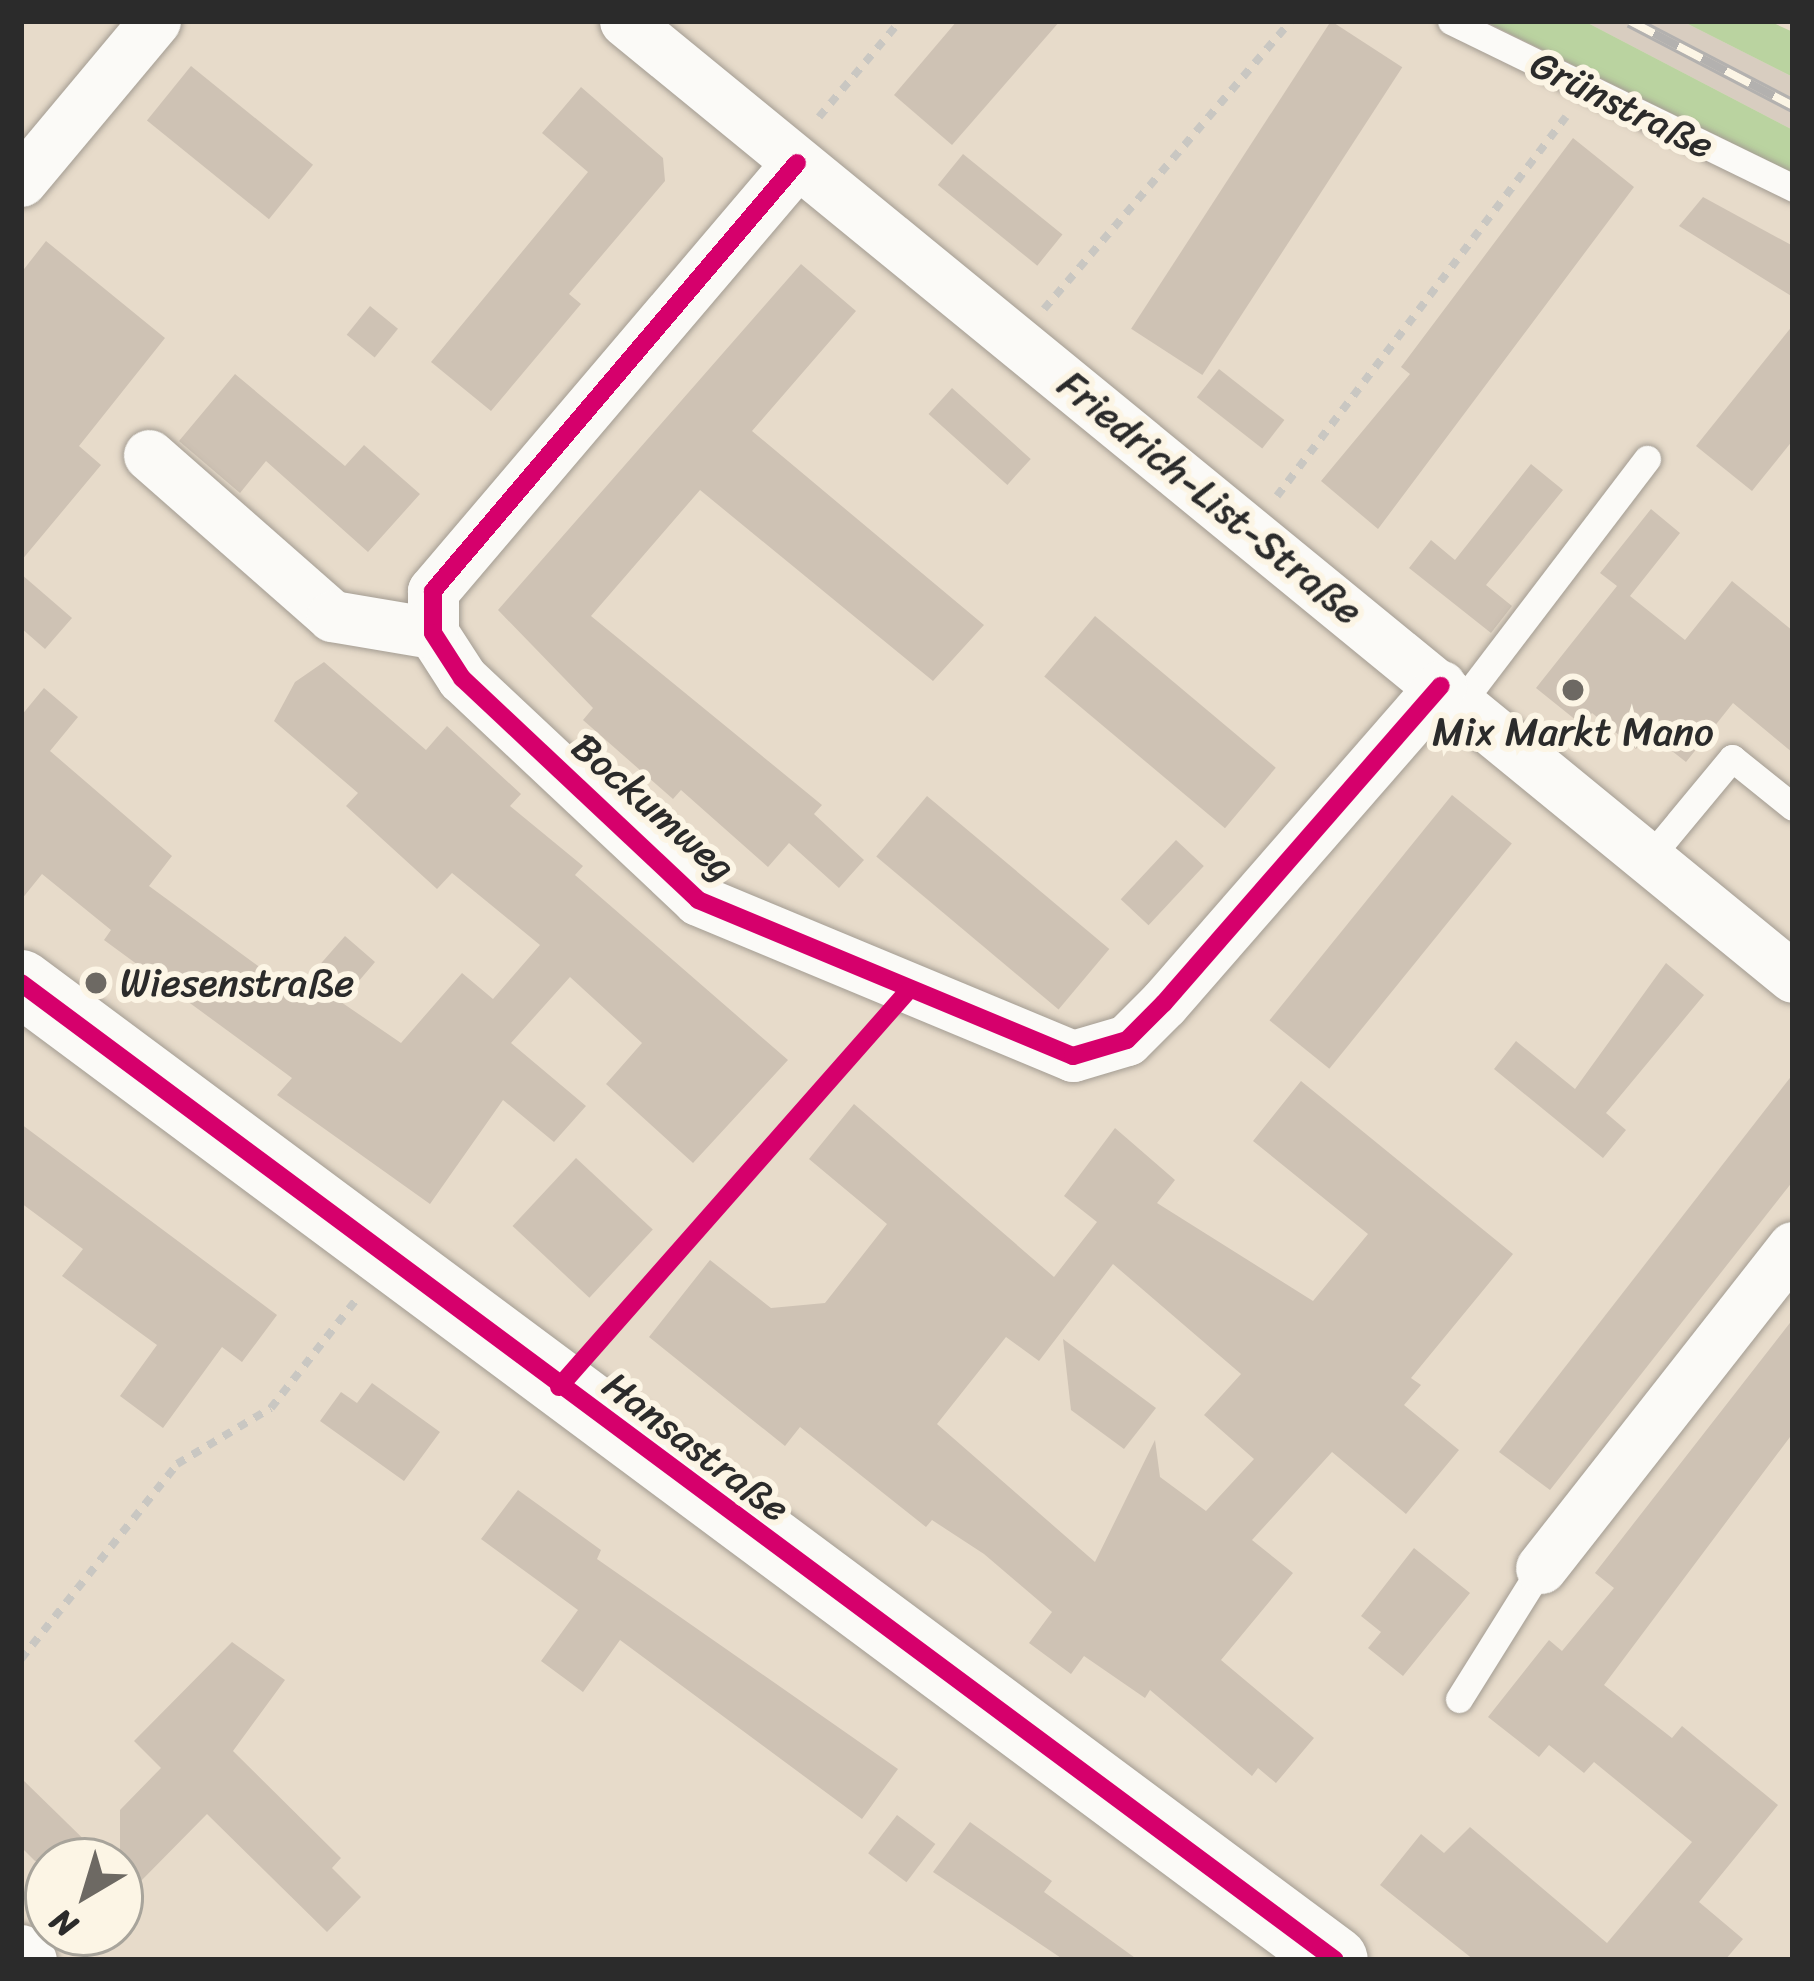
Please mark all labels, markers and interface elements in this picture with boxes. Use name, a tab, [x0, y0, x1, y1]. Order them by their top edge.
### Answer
street label: Grünstraße	[1523, 41, 1721, 169]
street label: Friedrich-List-Straße	[1049, 361, 1371, 635]
marker: Mix Markt Mano	[1560, 677, 1586, 703]
place label: Mix Markt Mano	[1434, 709, 1712, 755]
street label: Bockumweg	[562, 723, 744, 891]
place label: Wiesenstraße	[120, 960, 354, 1006]
marker: Wiesenstraße	[83, 970, 109, 996]
street label: Hansastraße	[594, 1362, 798, 1532]
north arrow	[24, 1837, 144, 1957]
text: N	[37, 1893, 91, 1953]

